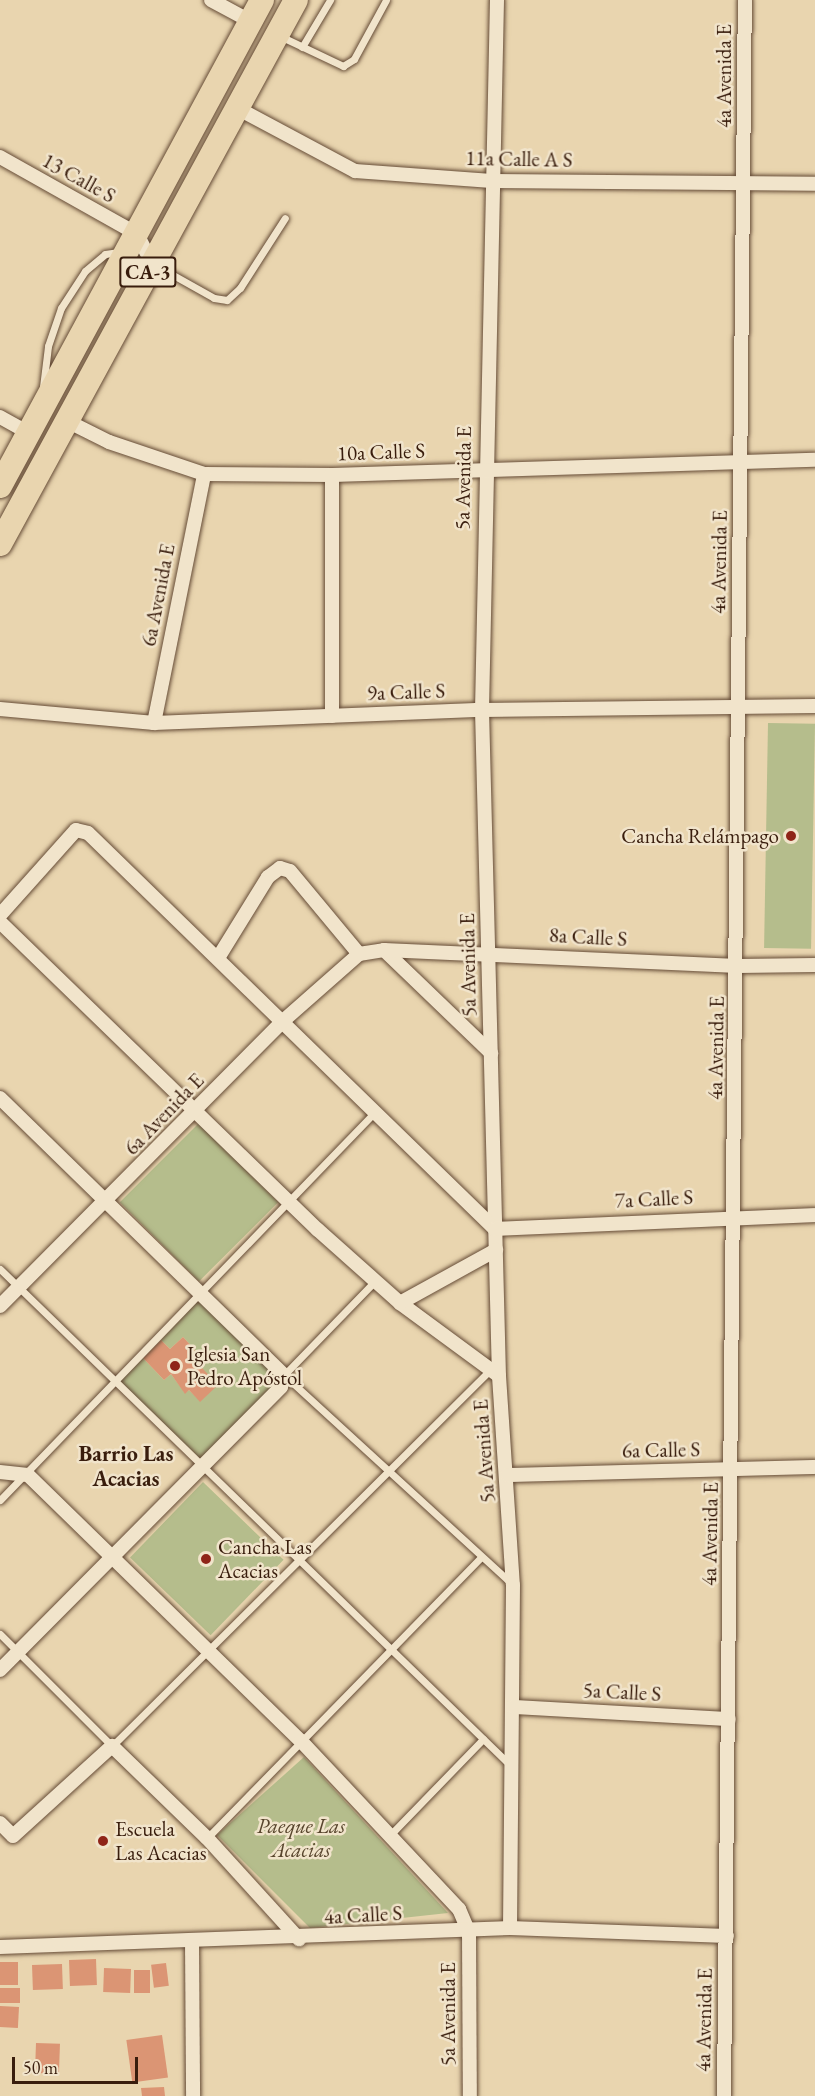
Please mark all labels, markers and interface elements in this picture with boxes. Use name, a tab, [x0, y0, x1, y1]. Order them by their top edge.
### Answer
street label: 4a Avenida E	[711, 24, 737, 128]
street label: 11a Calle A S	[465, 145, 573, 173]
street label: 13 Calle S	[38, 148, 120, 208]
road number: CA-3	[118, 255, 178, 289]
street label: 5a Avenida E	[449, 426, 477, 530]
street label: 10a Calle S	[336, 438, 426, 466]
street label: 4a Avenida E	[705, 510, 733, 614]
street label: 6a Avenida E	[136, 542, 180, 648]
street label: 9a Calle S	[366, 678, 446, 706]
place label: Cancha Relámpago	[621, 823, 779, 849]
marker: Cancha Relámpago	[784, 829, 798, 843]
street label: 5a Avenida E	[454, 913, 482, 1017]
street label: 8a Calle S	[548, 922, 628, 952]
street label: 4a Avenida E	[702, 996, 730, 1100]
street label: 6a Avenida E	[119, 1068, 209, 1160]
street label: 7a Calle S	[614, 1184, 694, 1214]
place label: Iglesia San Pedro Apóstol	[187, 1341, 302, 1391]
marker: Iglesia San Pedro Apóstol	[168, 1359, 182, 1373]
street label: 5a Avenida E	[468, 1398, 500, 1504]
street label: 6a Calle S	[622, 1437, 700, 1463]
district label: Barrio Las Acacias	[79, 1440, 173, 1492]
street label: 4a Avenida E	[696, 1482, 724, 1586]
place label: Cancha Las Acacias	[218, 1534, 312, 1584]
marker: Cancha Las Acacias	[199, 1552, 213, 1566]
street label: 5a Calle S	[582, 1677, 662, 1707]
park label: Paeque Las Acacias	[257, 1813, 345, 1863]
place label: Escuela Las Acacias	[115, 1816, 207, 1866]
marker: Escuela Las Acacias	[96, 1834, 110, 1848]
street label: 4a Calle S	[323, 1900, 403, 1930]
street label: 5a Avenida E	[435, 1962, 461, 2066]
street label: 4a Avenida E	[690, 1968, 718, 2072]
scale bar	[15, 2045, 141, 2083]
text: 50 m	[23, 2056, 58, 2079]

